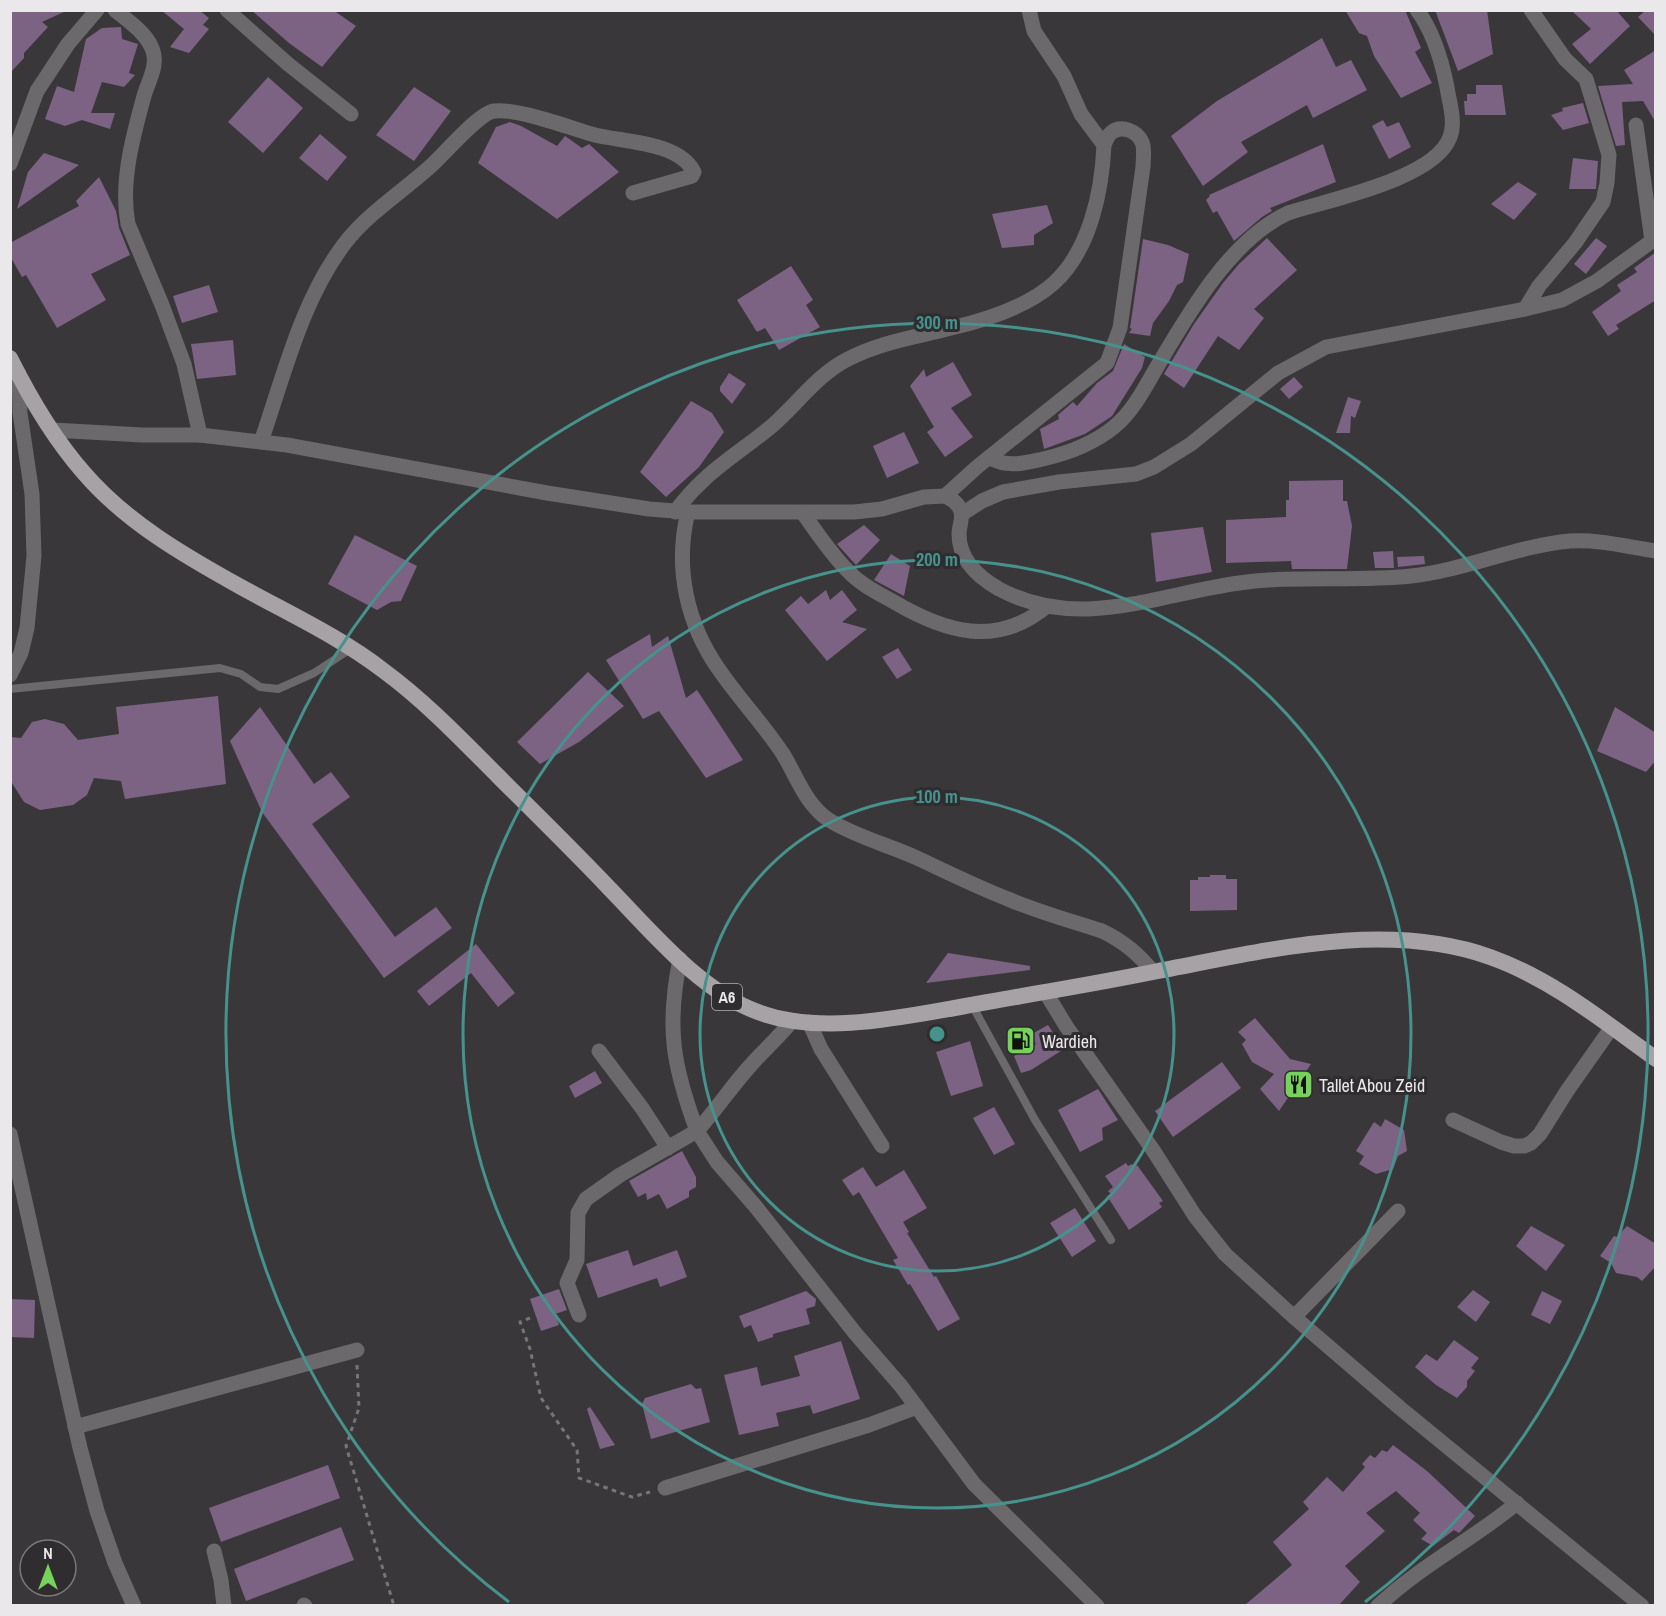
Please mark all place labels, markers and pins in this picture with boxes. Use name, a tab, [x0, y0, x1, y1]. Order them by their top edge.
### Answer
centre of rings	[927, 1024, 947, 1044]
fuel station icon: Wardieh	[1005, 1025, 1037, 1057]
place label: Wardieh	[1042, 1029, 1097, 1054]
restaurant icon: Tallet Abou Zeid	[1282, 1069, 1314, 1101]
place label: Tallet Abou Zeid	[1319, 1073, 1425, 1098]

